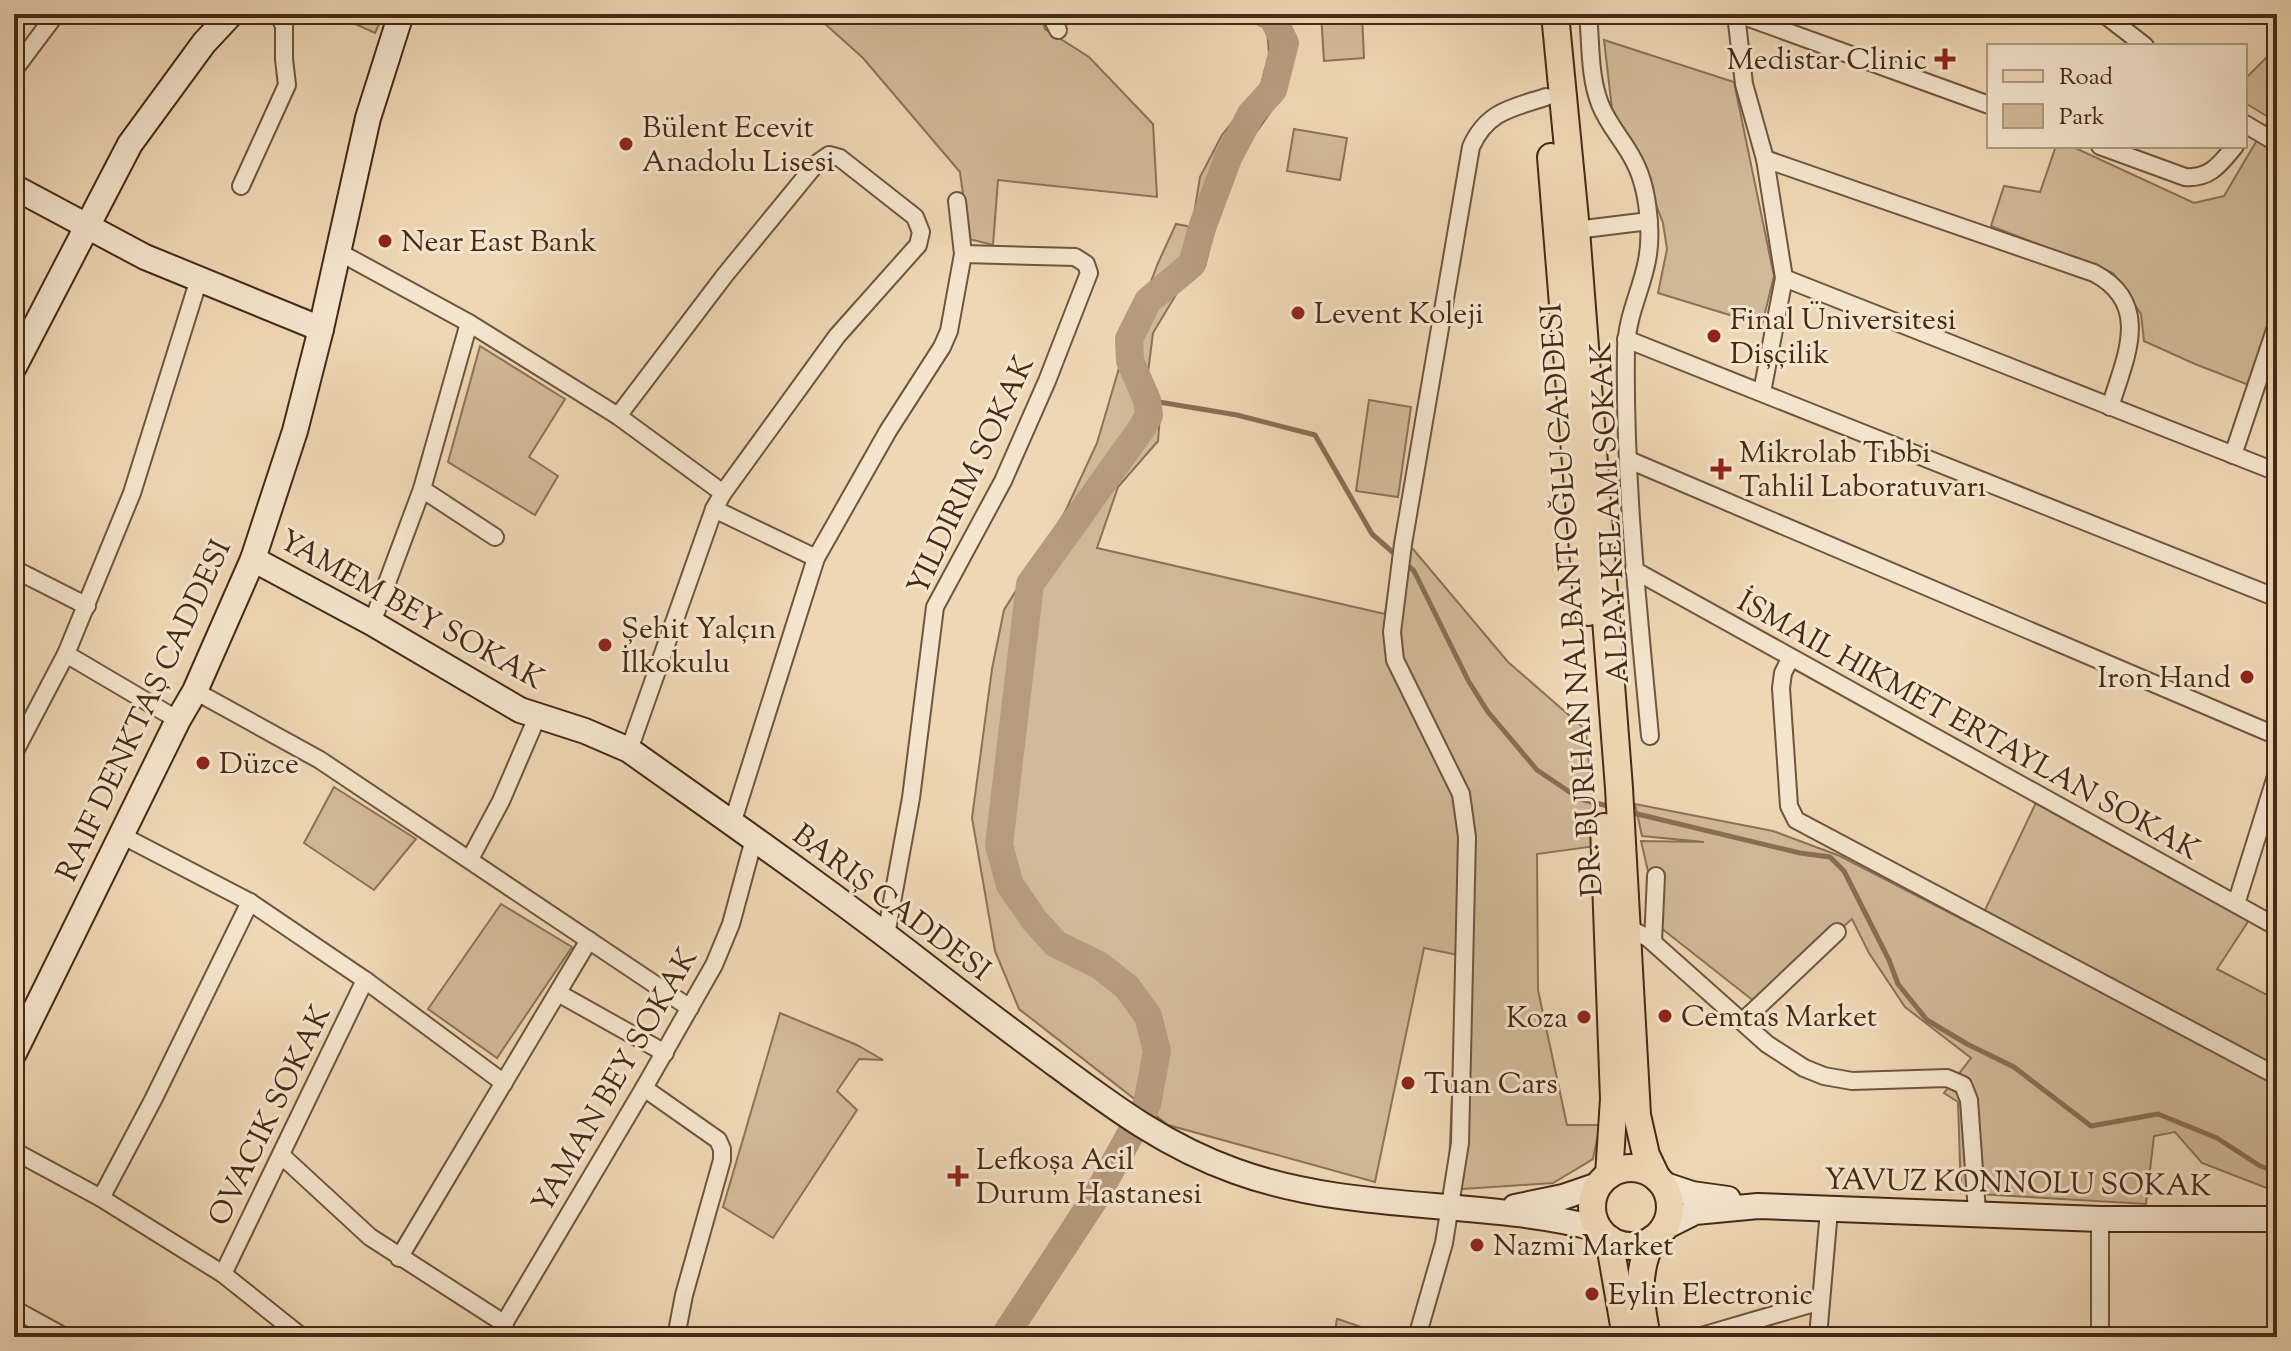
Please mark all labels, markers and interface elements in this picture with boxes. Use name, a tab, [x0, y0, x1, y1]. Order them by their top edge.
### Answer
place label: Medistar Clinic	[1727, 40, 1927, 83]
legend	[1987, 44, 2247, 148]
marker: Medistar Clinic	[1934, 48, 1956, 70]
text: Road	[2059, 61, 2113, 95]
text: Park	[2059, 101, 2105, 135]
place label: Bülent Ecevit Anadolu Lisesi	[642, 108, 835, 185]
marker: Bülent Ecevit Anadolu Lisesi	[617, 135, 635, 153]
place label: Near East Bank	[401, 222, 597, 265]
marker: Near East Bank	[376, 232, 394, 250]
place label: Levent Koleji	[1314, 294, 1484, 337]
place label: Final Üniversitesi Dişçilik	[1730, 300, 1956, 377]
street label: DR. BURHAN NALBANTOĞLU CADDESI	[1531, 302, 1616, 898]
marker: Levent Koleji	[1289, 304, 1307, 322]
marker: Final Üniversitesi Dişçilik	[1705, 327, 1723, 345]
street label: ALPAY KELAMI SOKAK	[1581, 341, 1642, 685]
street label: YILDIRIM SOKAK	[898, 349, 1047, 603]
place label: Mikrolab Tıbbi Tahlil Laboratuvarı	[1739, 433, 1986, 510]
marker: Mikrolab Tıbbi Tahlil Laboratuvarı	[1710, 458, 1732, 480]
street label: YAMEM BEY SOKAK	[270, 520, 551, 702]
street label: RAIF DENKTAŞ CADDESI	[47, 533, 244, 889]
street label: İSMAIL HIKMET ERTAYLAN SOKAK	[1729, 582, 2207, 873]
place label: Şehit Yalçın İlkokulu	[621, 609, 777, 686]
marker: Şehit Yalçın İlkokulu	[596, 636, 614, 654]
place label: Iron Hand	[2097, 658, 2231, 701]
marker: Iron Hand	[2238, 668, 2256, 686]
place label: Düzce	[219, 744, 299, 787]
marker: Düzce	[194, 754, 212, 772]
street label: BARIŞ CADDESI	[782, 815, 999, 993]
street label: YAMAN BEY SOKAK	[523, 940, 710, 1222]
place label: Cemtas Market	[1681, 997, 1877, 1040]
street label: OVACIK SOKAK	[199, 998, 344, 1234]
place label: Koza	[1506, 998, 1568, 1041]
marker: Cemtas Market	[1656, 1007, 1674, 1025]
marker: Koza	[1575, 1008, 1593, 1026]
place label: Tuan Cars	[1424, 1064, 1558, 1107]
marker: Tuan Cars	[1399, 1074, 1417, 1092]
place label: Lefkoşa Acil Durum Hastanesi	[976, 1140, 1202, 1217]
street label: YAVUZ KONNOLU SOKAK	[1824, 1160, 2212, 1209]
marker: Lefkoşa Acil Durum Hastanesi	[947, 1165, 969, 1187]
place label: Nazmi Market	[1493, 1226, 1674, 1269]
marker: Nazmi Market	[1468, 1236, 1486, 1254]
place label: Eylin Electronic	[1608, 1275, 1813, 1318]
marker: Eylin Electronic	[1583, 1285, 1601, 1303]

